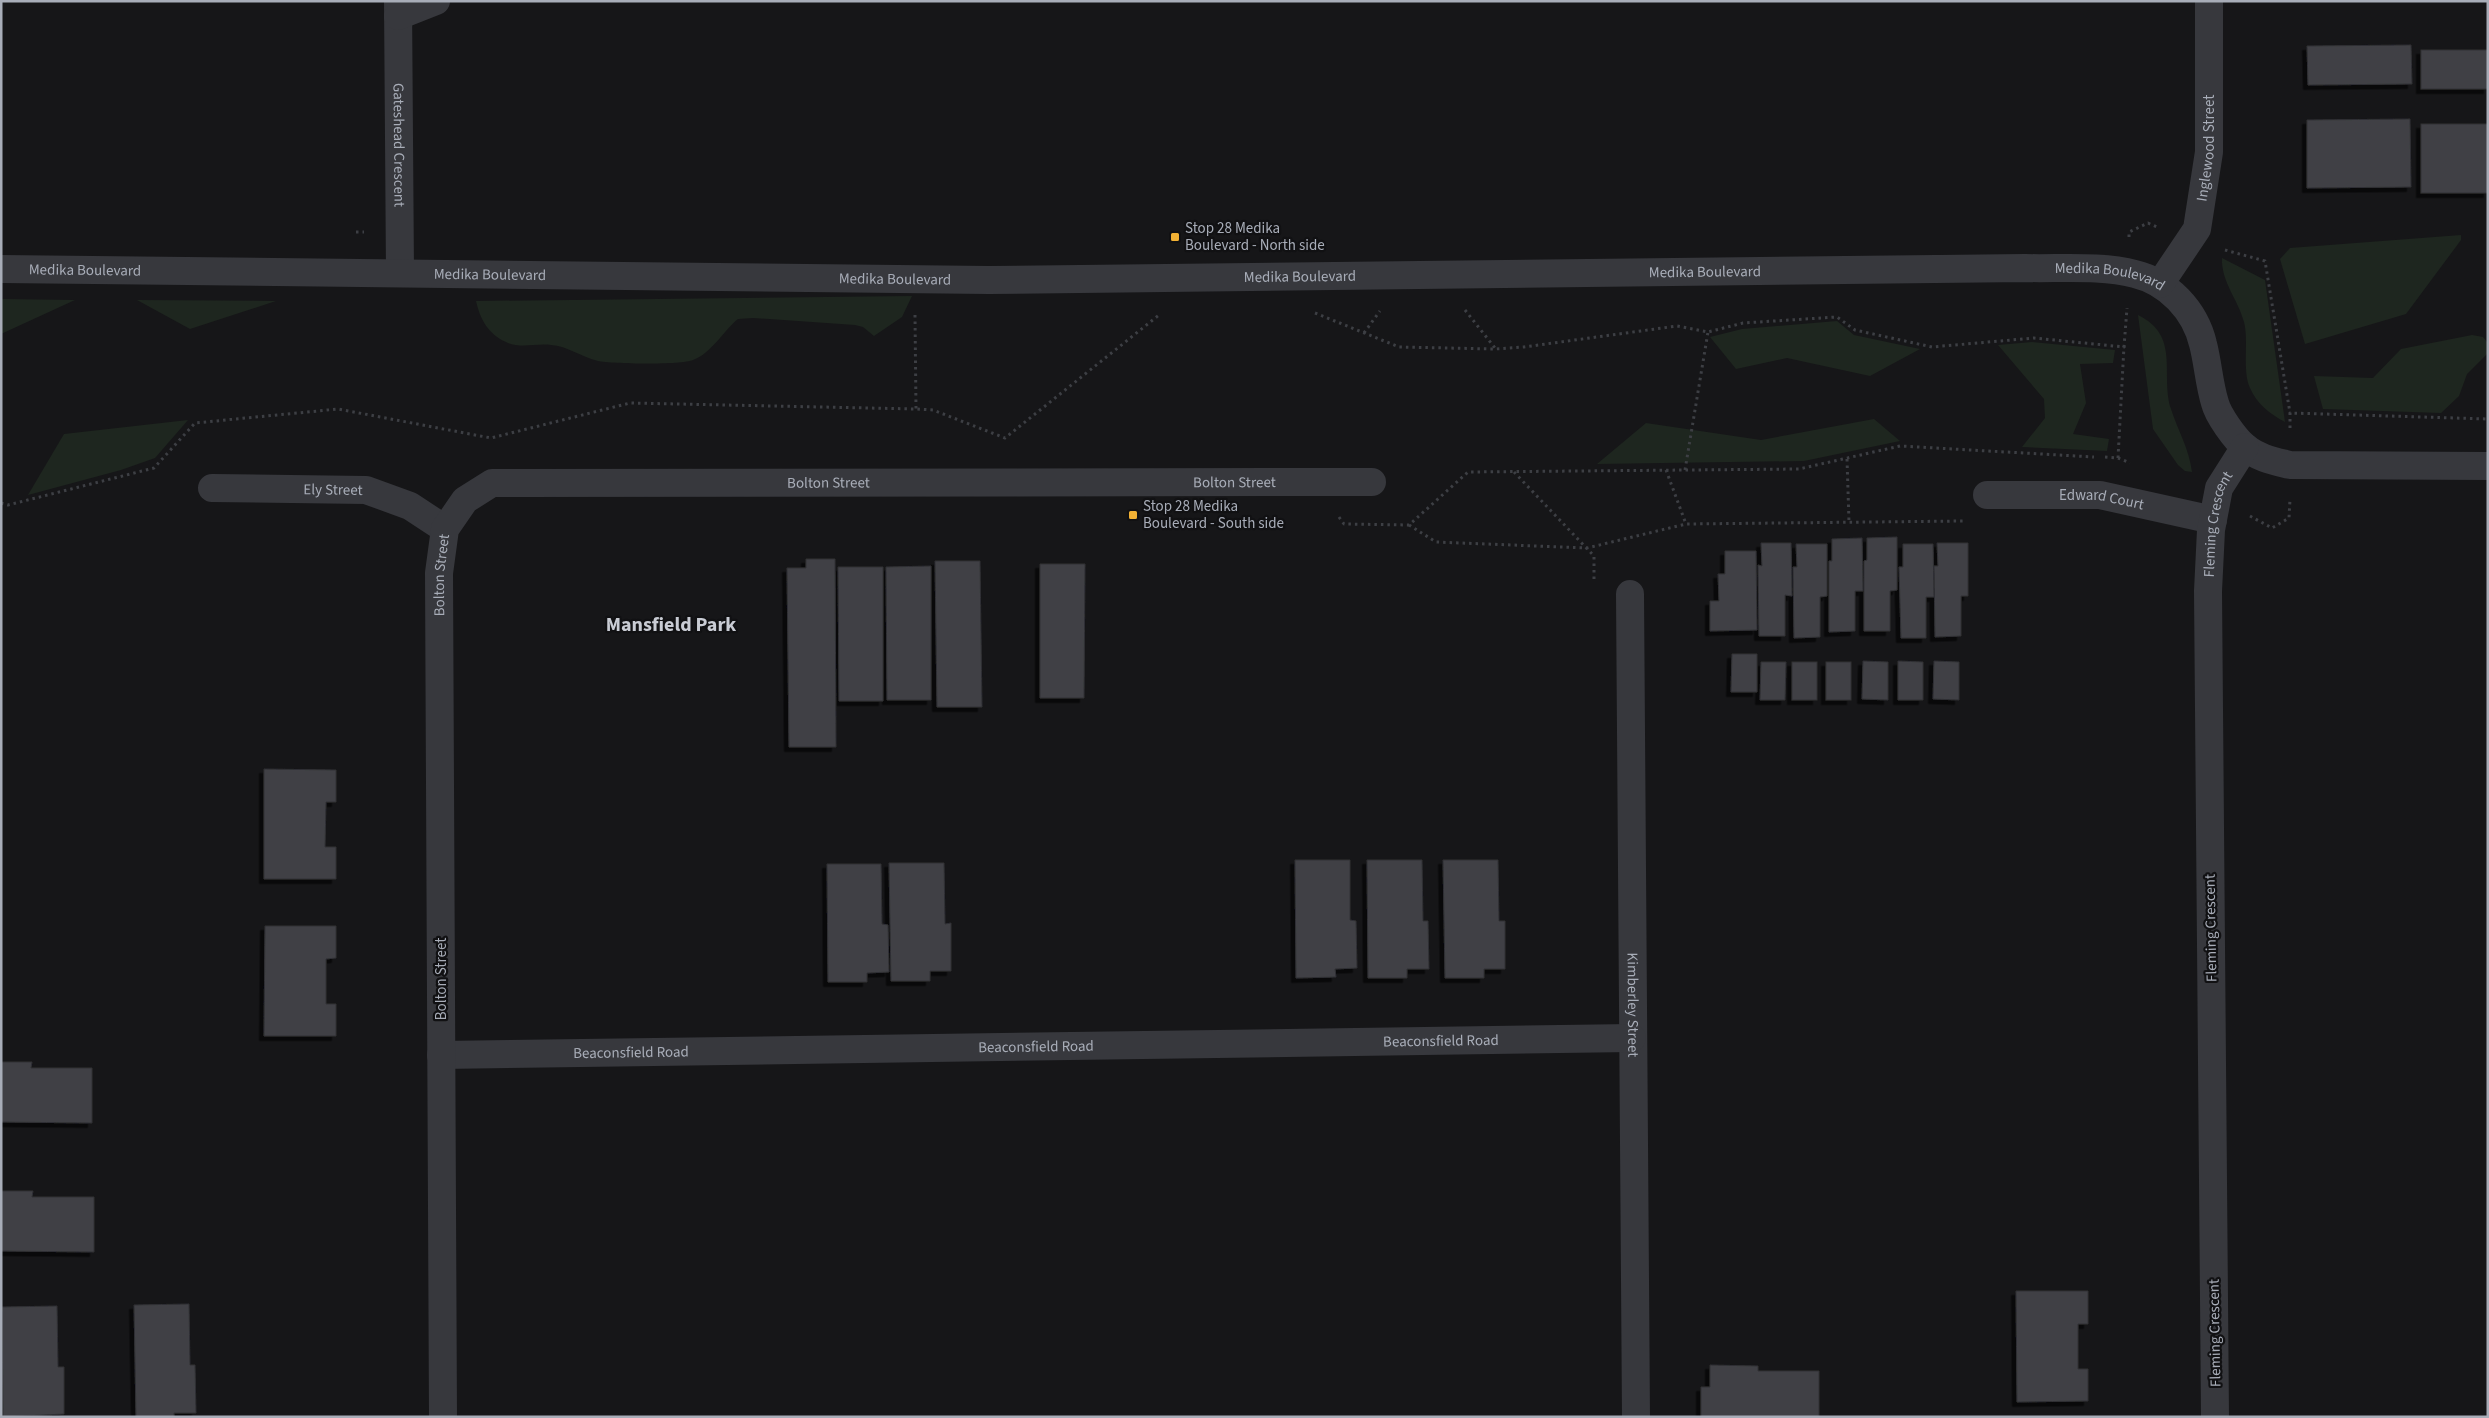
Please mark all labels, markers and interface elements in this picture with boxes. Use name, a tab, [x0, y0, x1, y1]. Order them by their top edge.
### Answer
street label: Gateshead Crescent	[388, 83, 410, 207]
street label: Inglewood Street	[2191, 95, 2220, 203]
place label: Stop 28 Medika Boulevard - North side	[1185, 218, 1325, 256]
marker: Stop 28 Medika Boulevard - North side	[1169, 231, 1181, 243]
street label: Medika Boulevard	[2055, 257, 2169, 296]
street label: Medika Boulevard	[29, 259, 141, 281]
street label: Medika Boulevard	[1649, 261, 1761, 283]
street label: Medika Boulevard	[434, 263, 546, 286]
street label: Medika Boulevard	[1244, 265, 1356, 288]
street label: Medika Boulevard	[839, 268, 951, 290]
street label: Fleming Crescent	[2198, 467, 2238, 578]
street label: Bolton Street	[787, 472, 870, 493]
street label: Bolton Street	[1193, 472, 1276, 493]
street label: Ely Street	[303, 479, 363, 500]
street label: Edward Court	[2059, 484, 2146, 515]
place label: Stop 28 Medika Boulevard - South side	[1143, 496, 1284, 534]
marker: Stop 28 Medika Boulevard - South side	[1127, 509, 1139, 521]
street label: Bolton Street	[428, 533, 455, 616]
district label: Mansfield Park	[606, 611, 736, 639]
street label: Fleming Crescent	[2200, 874, 2222, 982]
street label: Bolton Street	[431, 938, 452, 1020]
street label: Kimberley Street	[1622, 953, 1644, 1057]
street label: Beaconsfield Road	[1383, 1029, 1499, 1052]
street label: Beaconsfield Road	[978, 1035, 1094, 1058]
street label: Beaconsfield Road	[573, 1041, 689, 1064]
street label: Fleming Crescent	[2204, 1279, 2226, 1387]

